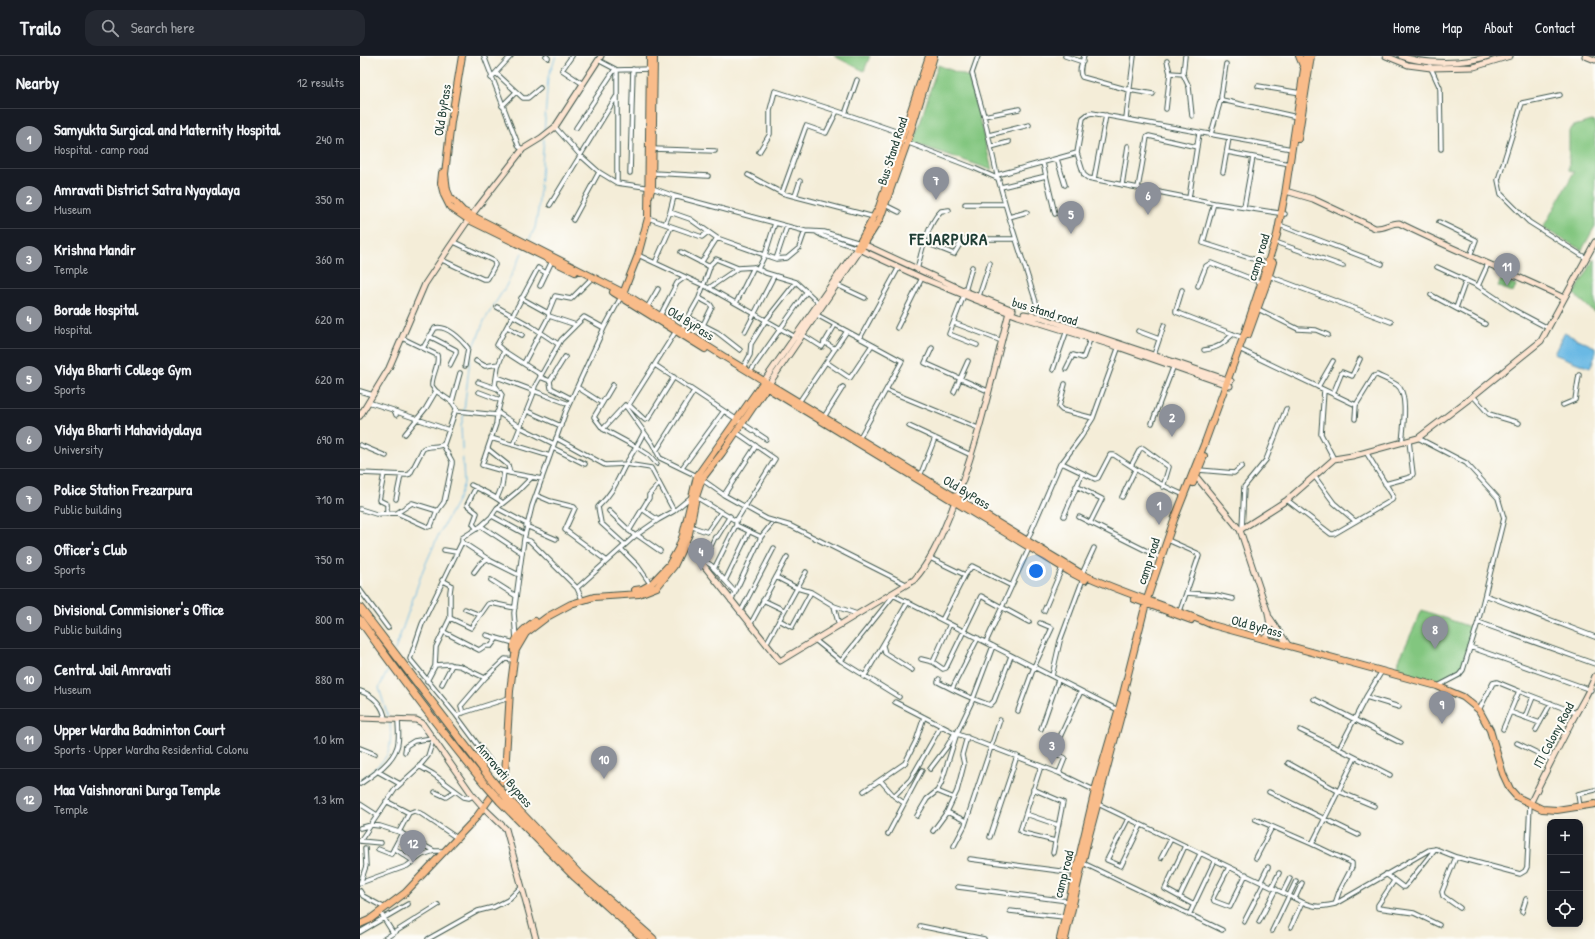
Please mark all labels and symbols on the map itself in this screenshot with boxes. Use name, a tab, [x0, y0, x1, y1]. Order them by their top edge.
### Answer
street label: Old ByPass	[429, 83, 455, 137]
street label: Bus Stand Road	[873, 115, 911, 187]
pin: 7	[923, 167, 949, 200]
pin: 6	[1135, 182, 1161, 215]
pin: 5	[1058, 201, 1084, 234]
district label: FEJARPURA	[909, 227, 988, 250]
street label: camp road	[1242, 231, 1274, 283]
pin: 11	[1494, 253, 1520, 286]
street label: bus stand road	[1010, 293, 1080, 329]
street label: Old ByPass	[664, 302, 718, 344]
pin: 2	[1159, 404, 1185, 437]
street label: Old ByPass	[940, 471, 994, 513]
pin: 1	[1146, 492, 1172, 525]
street label: camp road	[1132, 535, 1164, 587]
pin: 4	[688, 538, 714, 571]
your location	[1026, 561, 1046, 581]
street label: Old ByPass	[1229, 611, 1285, 641]
pin: 8	[1422, 616, 1448, 649]
pin: 9	[1429, 691, 1455, 724]
street label: ITI Colony Road	[1528, 699, 1578, 771]
pin: 3	[1039, 732, 1065, 765]
street label: Amravati Bypass	[473, 739, 537, 811]
pin: 10	[591, 746, 617, 779]
pin: 12	[400, 830, 426, 863]
street label: camp road	[1048, 849, 1078, 899]

